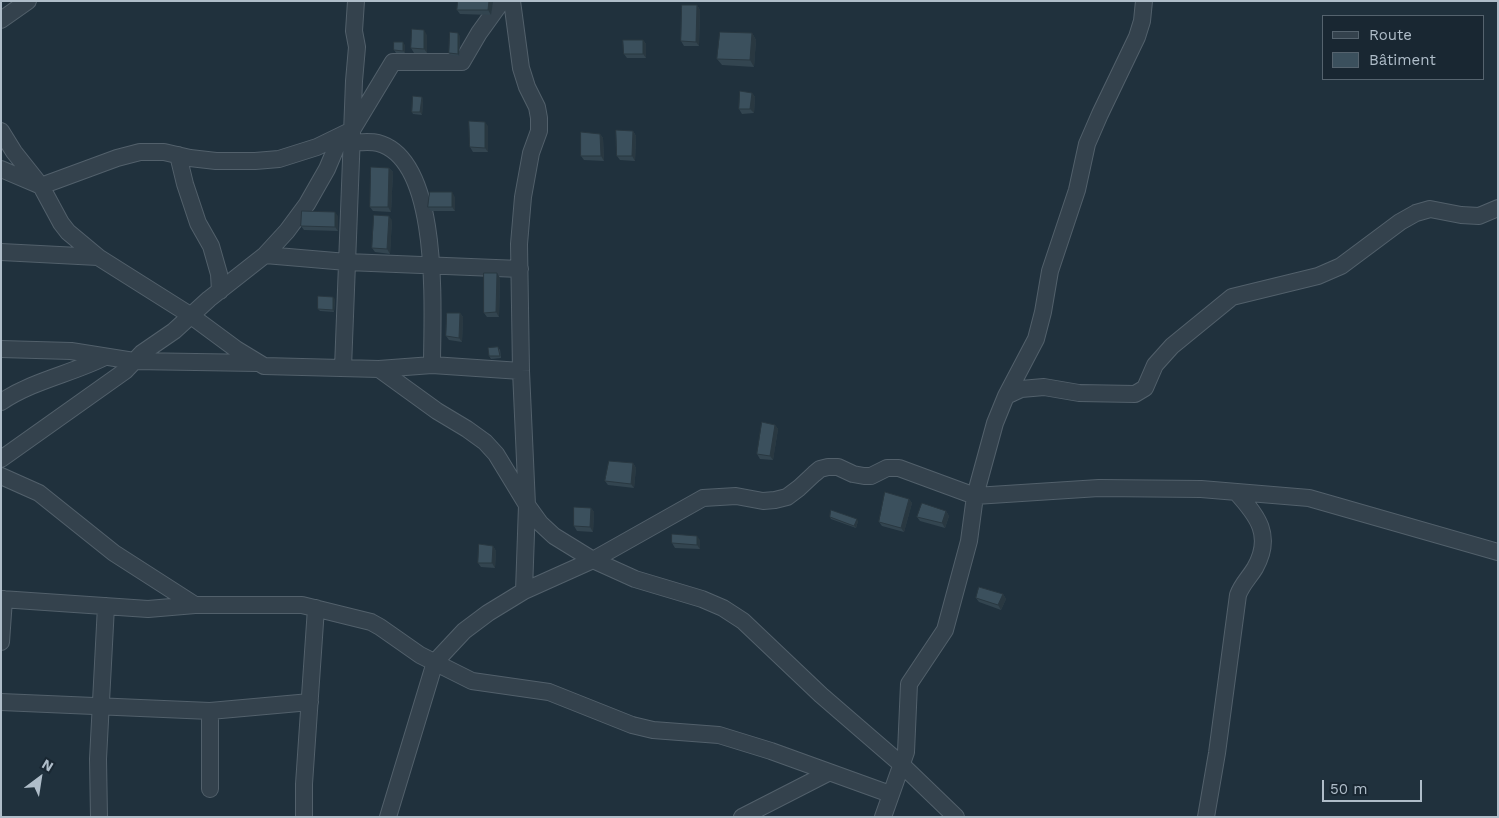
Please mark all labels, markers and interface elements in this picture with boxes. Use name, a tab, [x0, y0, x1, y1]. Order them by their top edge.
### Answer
legend	[1322, 15, 1484, 80]
text: Route	[1369, 26, 1412, 44]
text: Bâtiment	[1369, 51, 1436, 69]
north arrow	[15, 753, 65, 803]
text: N	[39, 756, 56, 775]
scale bar	[1324, 770, 1424, 802]
text: 50 m	[1330, 780, 1367, 798]

